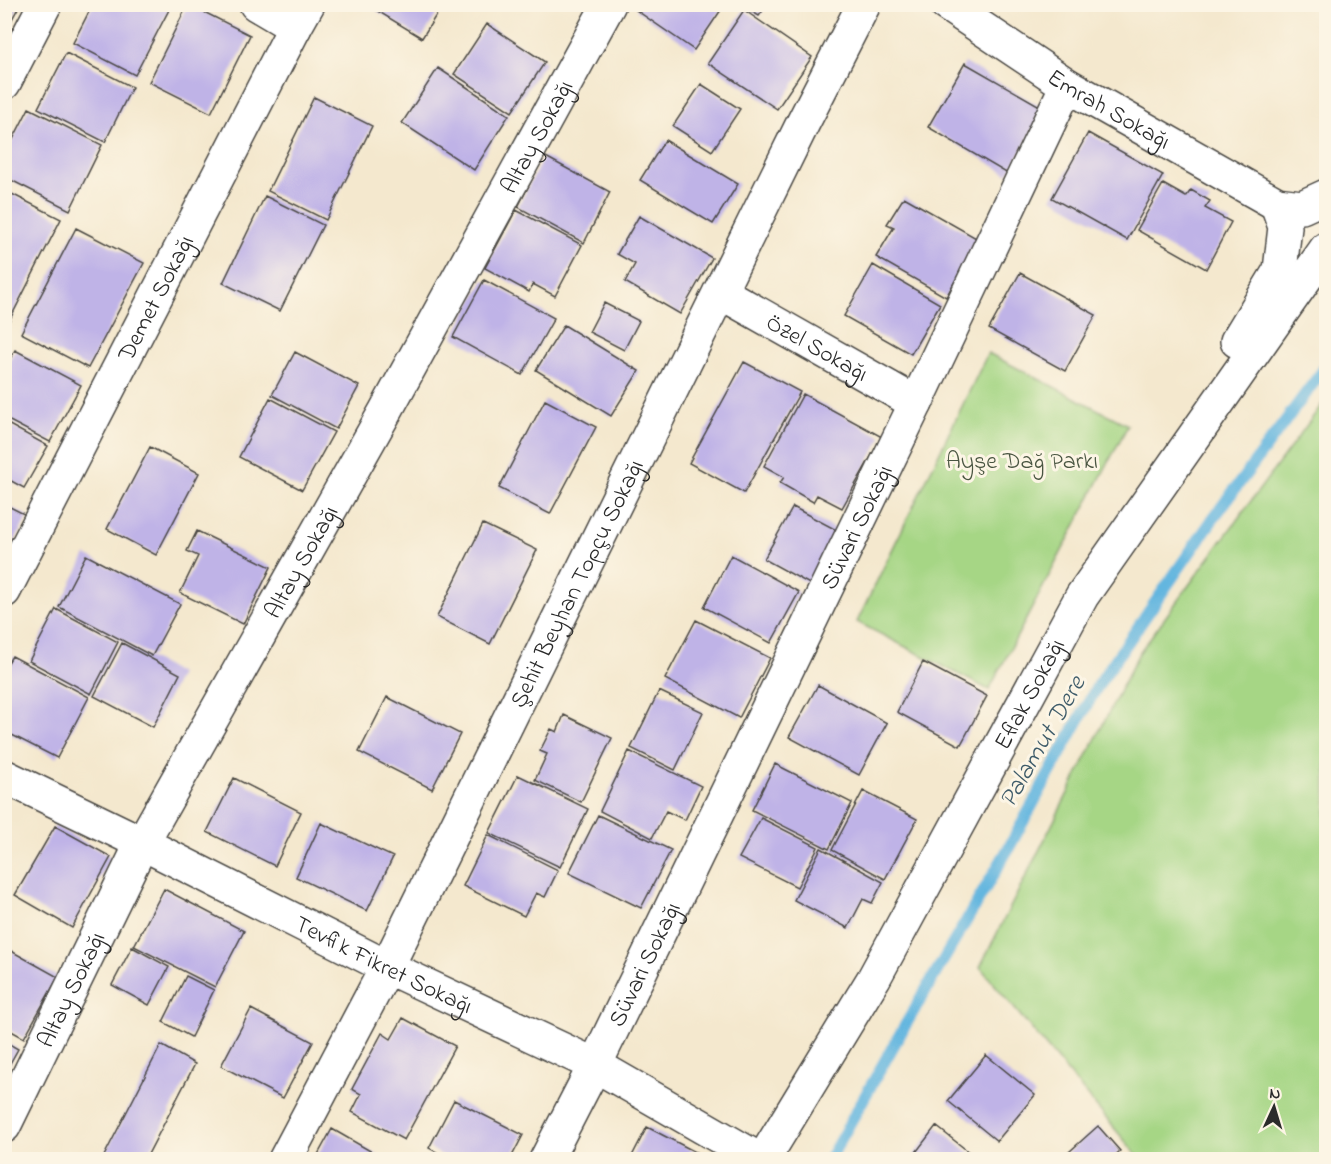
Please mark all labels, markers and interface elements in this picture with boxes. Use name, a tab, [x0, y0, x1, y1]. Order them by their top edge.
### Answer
street label: Emrah Sokağı	[1039, 61, 1176, 160]
street label: Altay Sokağı	[493, 74, 584, 201]
street label: Demet Sokağı	[110, 230, 205, 369]
street label: Özel Sokağı	[759, 306, 874, 392]
park label: Ayşe Dağ Parkı	[946, 445, 1098, 481]
street label: Şehit Beyhan Topçu Sokağı	[502, 454, 654, 715]
street label: Süvari Sokağı	[813, 460, 903, 596]
street label: Altay Sokağı	[257, 500, 349, 626]
street label: Eflak Sokağı	[987, 633, 1076, 757]
water label: Palamut Dere	[990, 668, 1097, 815]
street label: Süvari Sokağı	[601, 897, 691, 1034]
street label: Tevfik Fikret Sokağı	[288, 908, 478, 1025]
street label: Altay Sokağı	[30, 927, 116, 1054]
north arrow	[1244, 1077, 1304, 1137]
text: N	[1269, 1082, 1281, 1106]

